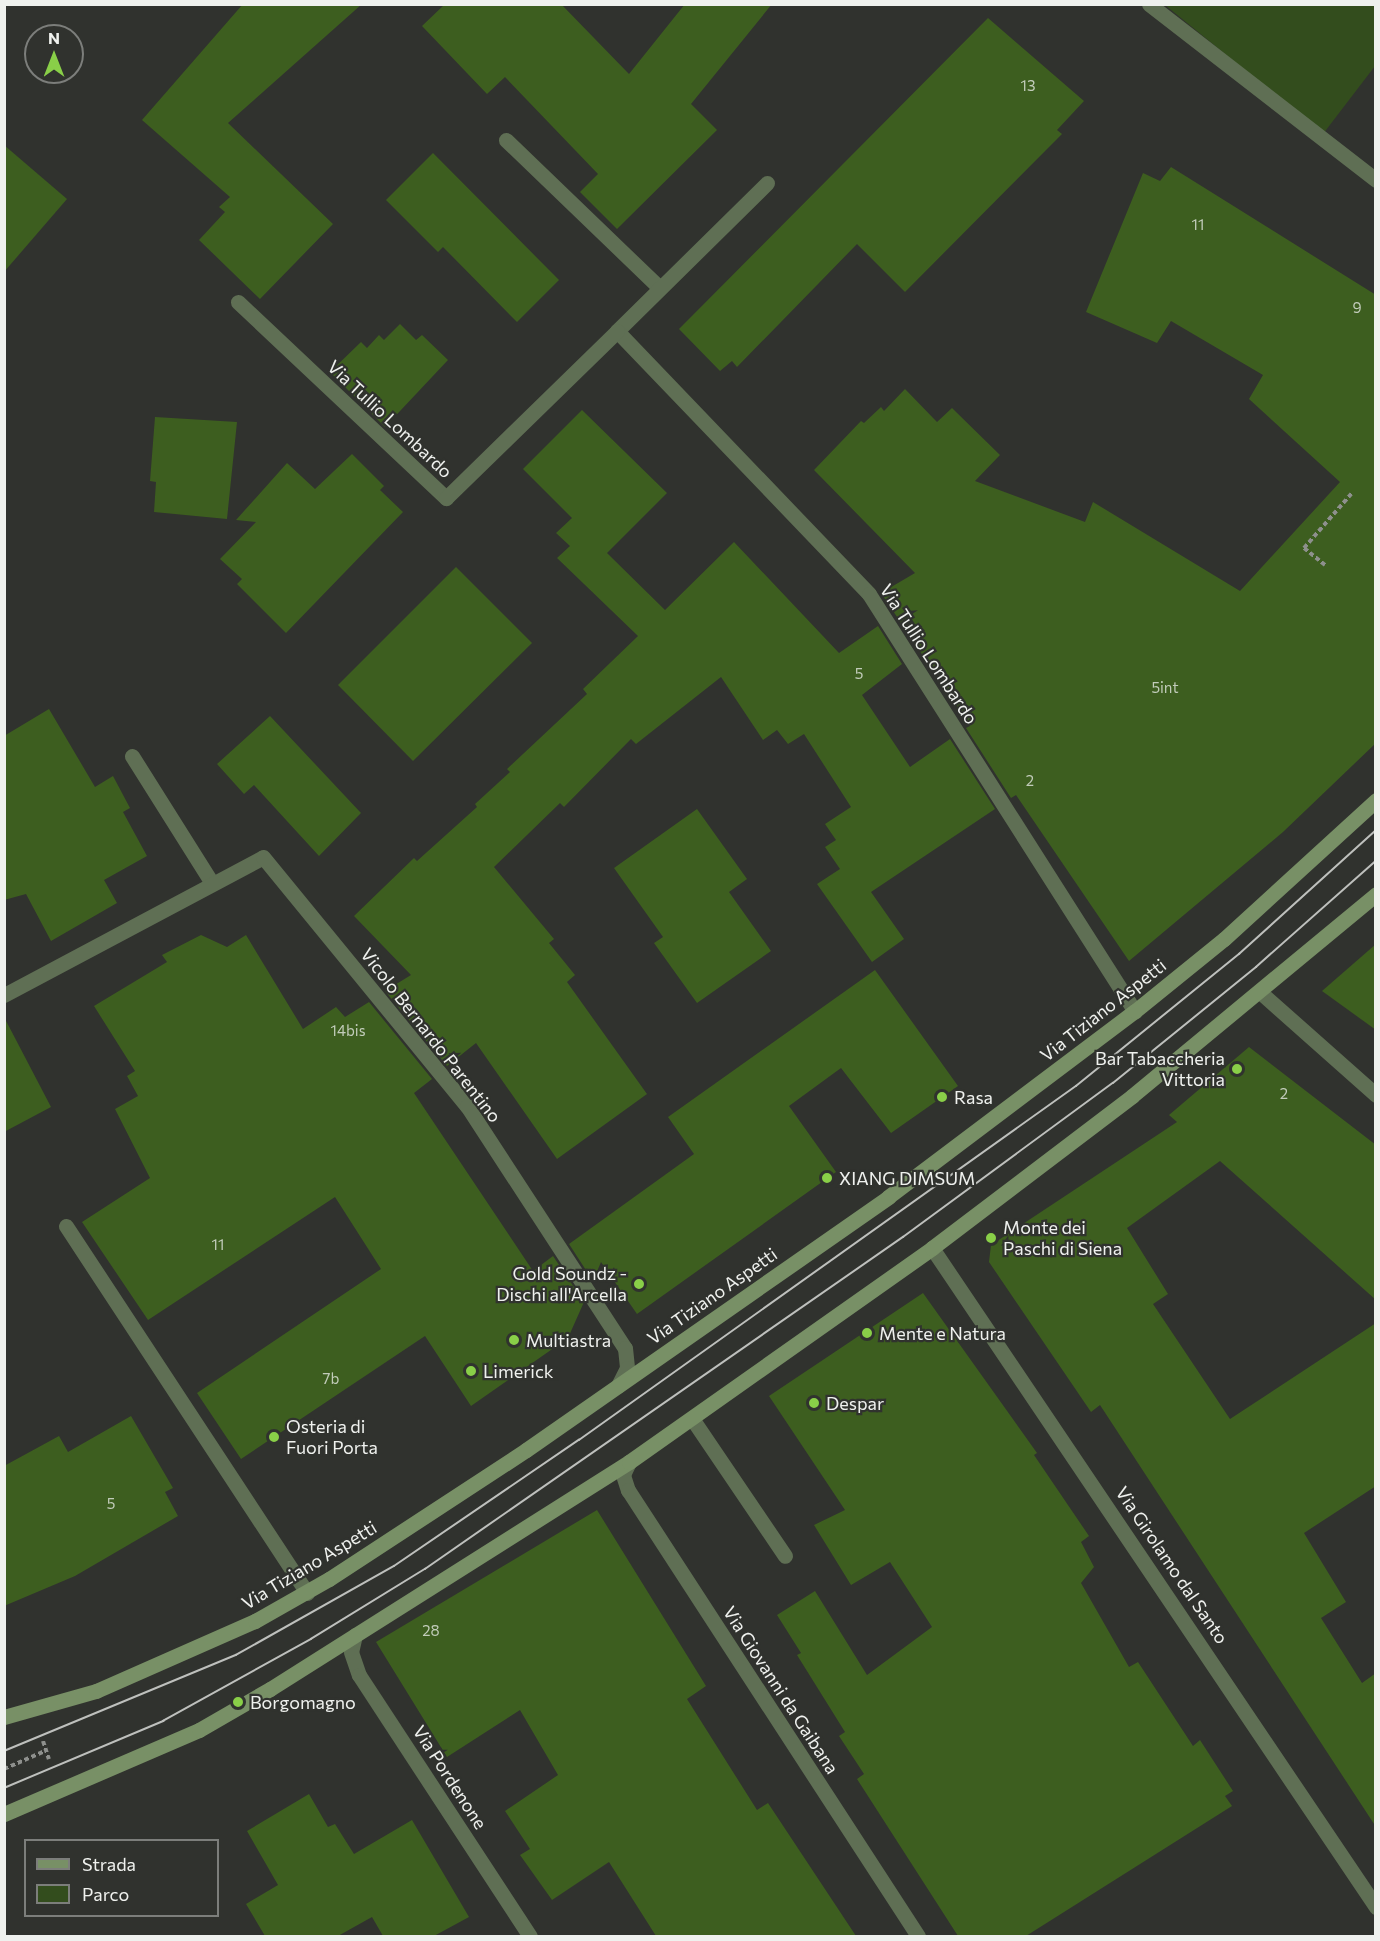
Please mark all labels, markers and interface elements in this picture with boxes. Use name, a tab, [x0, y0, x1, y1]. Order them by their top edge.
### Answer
north arrow	[24, 24, 84, 84]
text: N	[48, 28, 60, 47]
house number: 13	[1021, 77, 1035, 95]
house number: 11	[1192, 216, 1204, 234]
house number: 9	[1352, 299, 1362, 317]
street label: Via Tullio Lombardo	[323, 356, 457, 482]
street label: Via Tullio Lombardo	[876, 580, 982, 728]
house number: 5	[855, 665, 863, 683]
house number: 5int	[1151, 679, 1179, 697]
house number: 2	[1026, 772, 1034, 790]
street label: Vicolo Bernardo Parentino	[356, 943, 506, 1127]
street label: Via Tiziano Aspetti	[1036, 954, 1170, 1066]
house number: 14bis	[331, 1022, 365, 1040]
place label: Bar Tabaccheria Vittoria	[1095, 1048, 1225, 1090]
marker: Bar Tabaccheria Vittoria	[1230, 1062, 1244, 1076]
house number: 2	[1280, 1085, 1288, 1103]
place label: Rasa	[954, 1086, 993, 1108]
marker: Rasa	[935, 1090, 949, 1104]
place label: XIANG DIMSUM	[839, 1167, 975, 1189]
marker: XIANG DIMSUM	[820, 1171, 834, 1185]
place label: Monte dei Paschi di Siena	[1003, 1217, 1122, 1260]
marker: Monte dei Paschi di Siena	[984, 1231, 998, 1245]
house number: 11	[212, 1236, 224, 1254]
street label: Via Tiziano Aspetti	[643, 1243, 781, 1349]
place label: Gold Soundz - Dischi all'Arcella	[496, 1263, 627, 1306]
marker: Gold Soundz - Dischi all'Arcella	[632, 1277, 646, 1291]
place label: Mente e Natura	[879, 1322, 1006, 1344]
marker: Mente e Natura	[860, 1326, 874, 1340]
place label: Multiastra	[526, 1329, 611, 1351]
marker: Multiastra	[507, 1333, 521, 1347]
place label: Limerick	[483, 1360, 554, 1382]
marker: Limerick	[464, 1364, 478, 1378]
house number: 7b	[323, 1370, 339, 1388]
place label: Despar	[826, 1392, 884, 1414]
marker: Despar	[807, 1396, 821, 1410]
place label: Osteria di Fuori Porta	[286, 1416, 378, 1458]
marker: Osteria di Fuori Porta	[267, 1430, 281, 1444]
street label: Via Girolamo dal Santo	[1111, 1482, 1233, 1648]
house number: 5	[107, 1495, 115, 1513]
street label: Via Tiziano Aspetti	[238, 1516, 380, 1614]
street label: Via Giovanni da Gaibana	[719, 1602, 843, 1778]
house number: 28	[422, 1622, 440, 1640]
place label: Borgomagno	[250, 1691, 356, 1713]
marker: Borgomagno	[231, 1695, 245, 1709]
street label: Via Pordenone	[408, 1721, 492, 1833]
legend	[24, 1839, 219, 1917]
text: Strada	[82, 1853, 136, 1875]
text: Parco	[82, 1883, 129, 1905]

